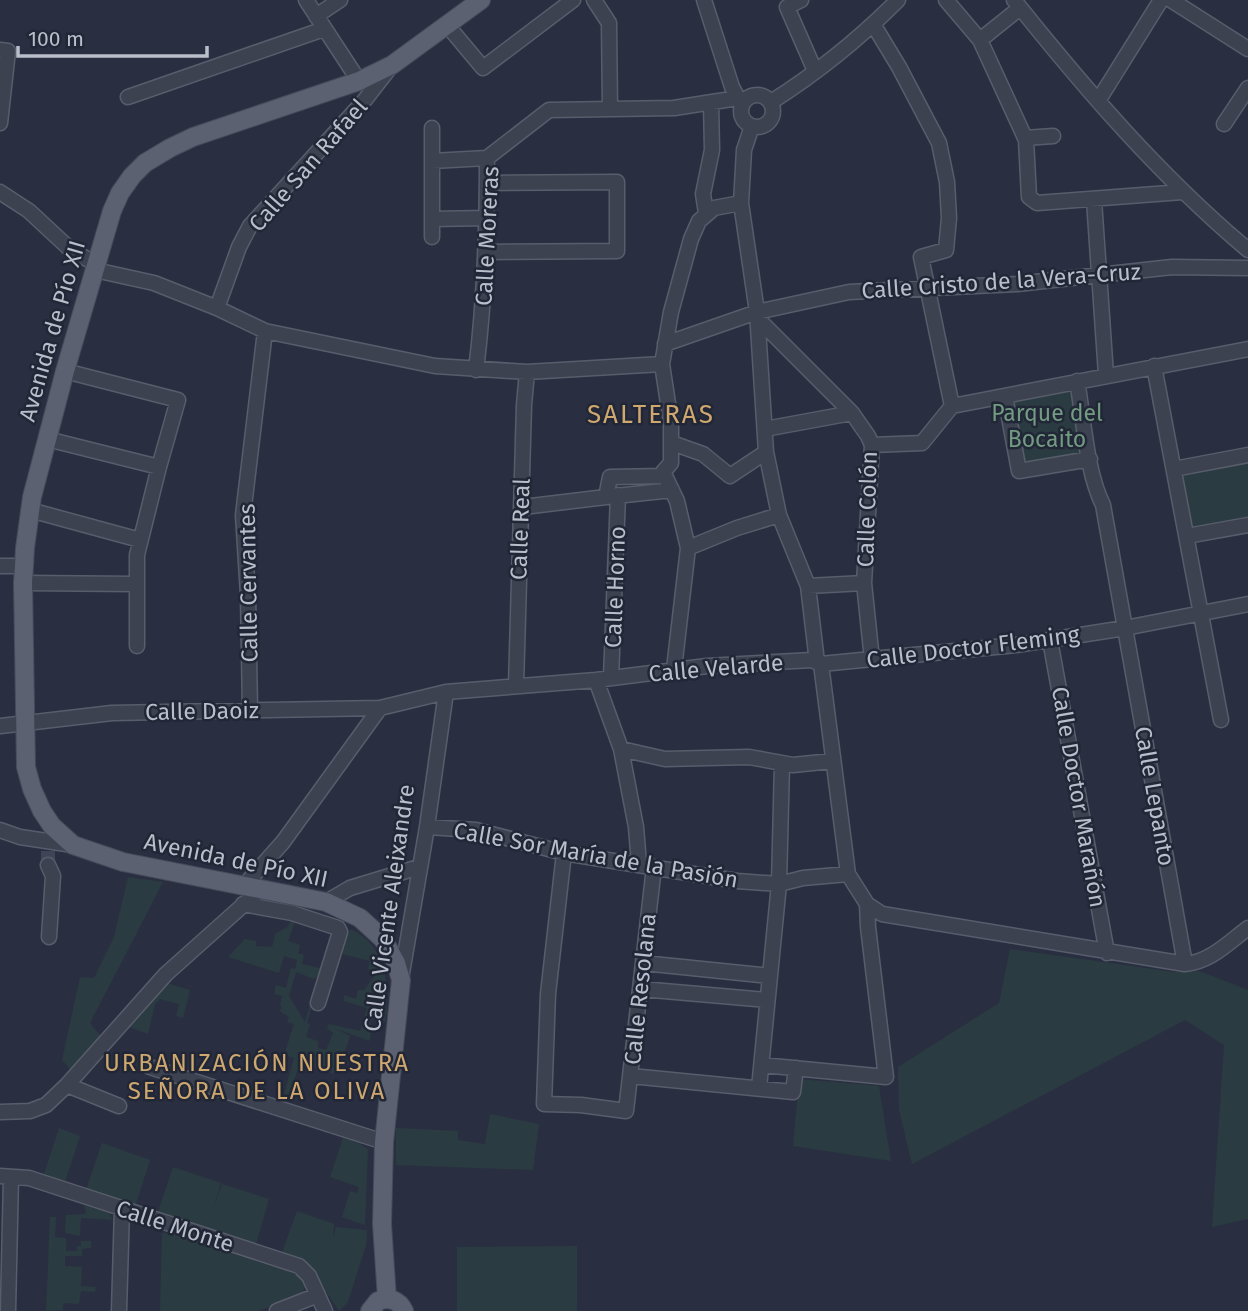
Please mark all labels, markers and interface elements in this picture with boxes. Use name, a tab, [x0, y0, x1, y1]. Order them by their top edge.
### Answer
scale bar	[18, 14, 206, 58]
text: 100 m	[28, 26, 84, 52]
street label: Calle San Rafael	[243, 93, 373, 237]
street label: Calle Moreras	[469, 165, 505, 307]
street label: Avenida de Pío XII	[13, 237, 91, 425]
street label: Calle Cristo de la Vera-Cruz	[860, 257, 1142, 305]
district label: SALTERAS	[587, 399, 715, 430]
park label: Parque del Bocaito	[991, 399, 1103, 453]
street label: Calle Colón	[851, 450, 883, 568]
street label: Calle Real	[504, 477, 536, 580]
street label: Calle Cervantes	[233, 503, 263, 663]
street label: Calle Horno	[599, 526, 631, 648]
street label: Calle Doctor Fleming	[865, 620, 1081, 674]
street label: Calle Velarde	[647, 648, 785, 688]
street label: Calle Doctor Marañón	[1046, 684, 1112, 910]
street label: Calle Daoiz	[145, 696, 259, 726]
street label: Calle Lepanto	[1129, 724, 1181, 868]
street label: Calle Vicente Aleixandre	[358, 783, 420, 1033]
street label: Calle Sor María de la Pasión	[452, 816, 740, 894]
street label: Avenida de Pío XII	[142, 827, 330, 893]
street label: Calle Resolana	[618, 912, 662, 1066]
district label: URBANIZACIÓN NUESTRA SEÑORA DE LA OLIVA	[104, 1048, 410, 1105]
street label: Calle Monte	[113, 1194, 237, 1258]

